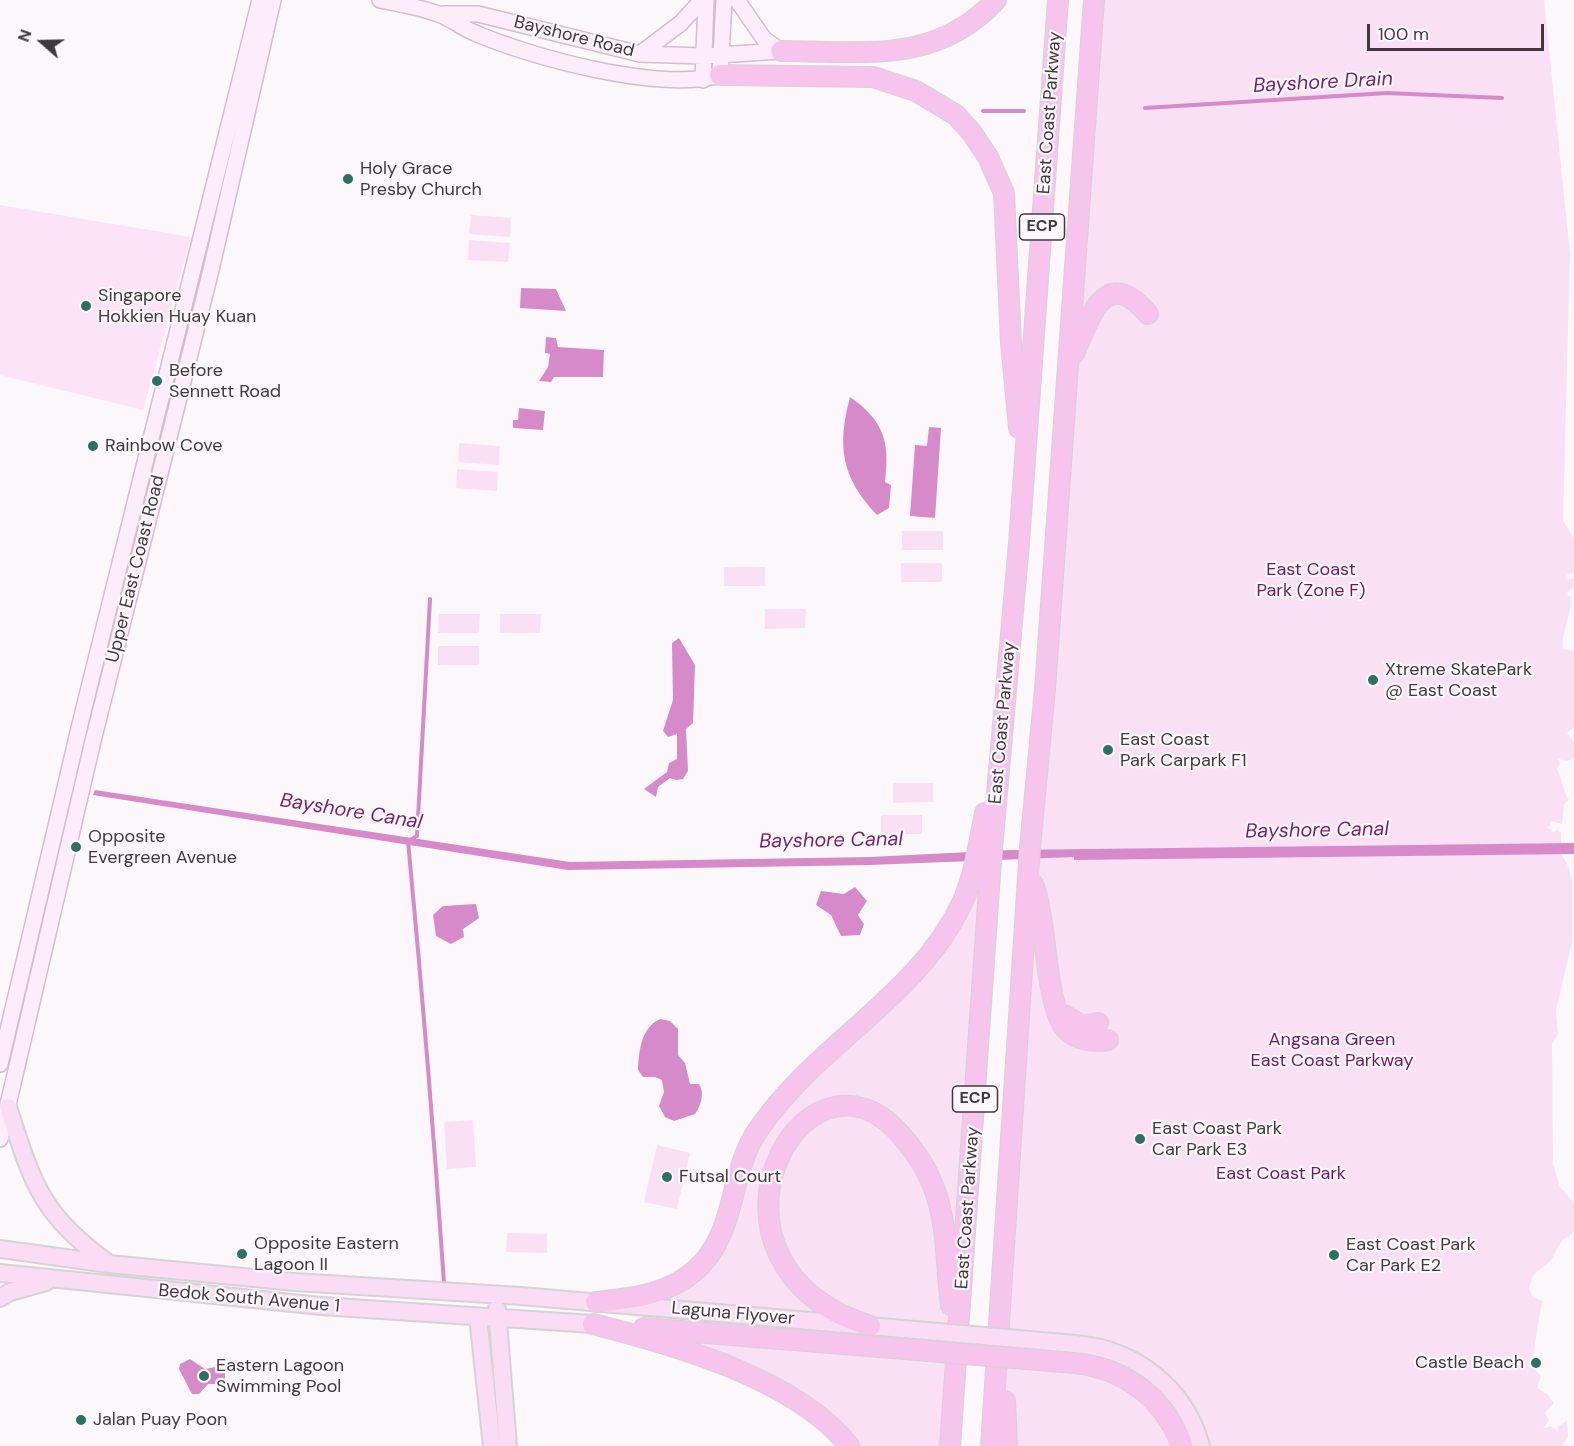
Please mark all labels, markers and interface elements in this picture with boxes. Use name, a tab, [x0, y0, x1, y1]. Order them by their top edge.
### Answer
north arrow	[12, 12, 72, 72]
street label: Bayshore Road	[512, 12, 636, 62]
scale bar	[1370, 12, 1547, 50]
text: 100 m	[1378, 22, 1429, 46]
text: N	[13, 27, 36, 45]
street label: East Coast Parkway	[1034, 31, 1066, 195]
water label: Bayshore Drain	[1253, 67, 1393, 99]
place label: Holy Grace Presby Church	[360, 158, 482, 201]
marker: Holy Grace Presby Church	[341, 172, 355, 186]
road number: ECP	[1020, 214, 1064, 240]
place label: Singapore Hokkien Huay Kuan	[98, 285, 256, 328]
marker: Singapore Hokkien Huay Kuan	[79, 299, 93, 313]
place label: Before Sennett Road	[169, 360, 281, 403]
marker: Before Sennett Road	[150, 374, 164, 388]
place label: Rainbow Cove	[105, 435, 222, 457]
marker: Rainbow Cove	[86, 439, 100, 453]
street label: Upper East Coast Road	[102, 473, 170, 665]
park label: East Coast Park (Zone F)	[1256, 559, 1366, 602]
street label: East Coast Parkway	[985, 641, 1021, 805]
place label: Xtreme SkatePark @ East Coast	[1385, 659, 1532, 702]
marker: Xtreme SkatePark @ East Coast	[1366, 673, 1380, 687]
place label: East Coast Park Carpark F1	[1120, 729, 1247, 771]
marker: East Coast Park Carpark F1	[1101, 743, 1115, 757]
water label: Bayshore Canal	[278, 789, 424, 835]
water label: Bayshore Canal	[1245, 818, 1389, 844]
place label: Opposite Evergreen Avenue	[88, 826, 237, 868]
water label: Bayshore Canal	[759, 828, 903, 854]
marker: Opposite Evergreen Avenue	[69, 840, 83, 854]
park label: Angsana Green East Coast Parkway	[1251, 1029, 1413, 1072]
road number: ECP	[952, 1086, 998, 1112]
place label: East Coast Park Car Park E3	[1152, 1118, 1282, 1160]
street label: East Coast Parkway	[952, 1126, 984, 1290]
marker: East Coast Park Car Park E3	[1133, 1132, 1147, 1146]
park label: East Coast Park	[1216, 1163, 1346, 1185]
place label: Futsal Court	[679, 1166, 781, 1188]
marker: Futsal Court	[660, 1170, 674, 1184]
place label: Opposite Eastern Lagoon II	[254, 1233, 399, 1276]
place label: East Coast Park Car Park E2	[1346, 1234, 1476, 1276]
marker: Opposite Eastern Lagoon II	[235, 1247, 249, 1261]
marker: East Coast Park Car Park E2	[1327, 1248, 1341, 1262]
street label: Bedok South Avenue 1	[157, 1280, 341, 1318]
street label: Laguna Flyover	[671, 1298, 795, 1330]
place label: Castle Beach	[1415, 1352, 1524, 1374]
place label: Eastern Lagoon Swimming Pool	[216, 1355, 344, 1398]
marker: Castle Beach	[1529, 1356, 1543, 1370]
marker: Eastern Lagoon Swimming Pool	[197, 1369, 211, 1383]
place label: Jalan Puay Poon	[93, 1409, 227, 1431]
marker: Jalan Puay Poon	[74, 1413, 88, 1427]

